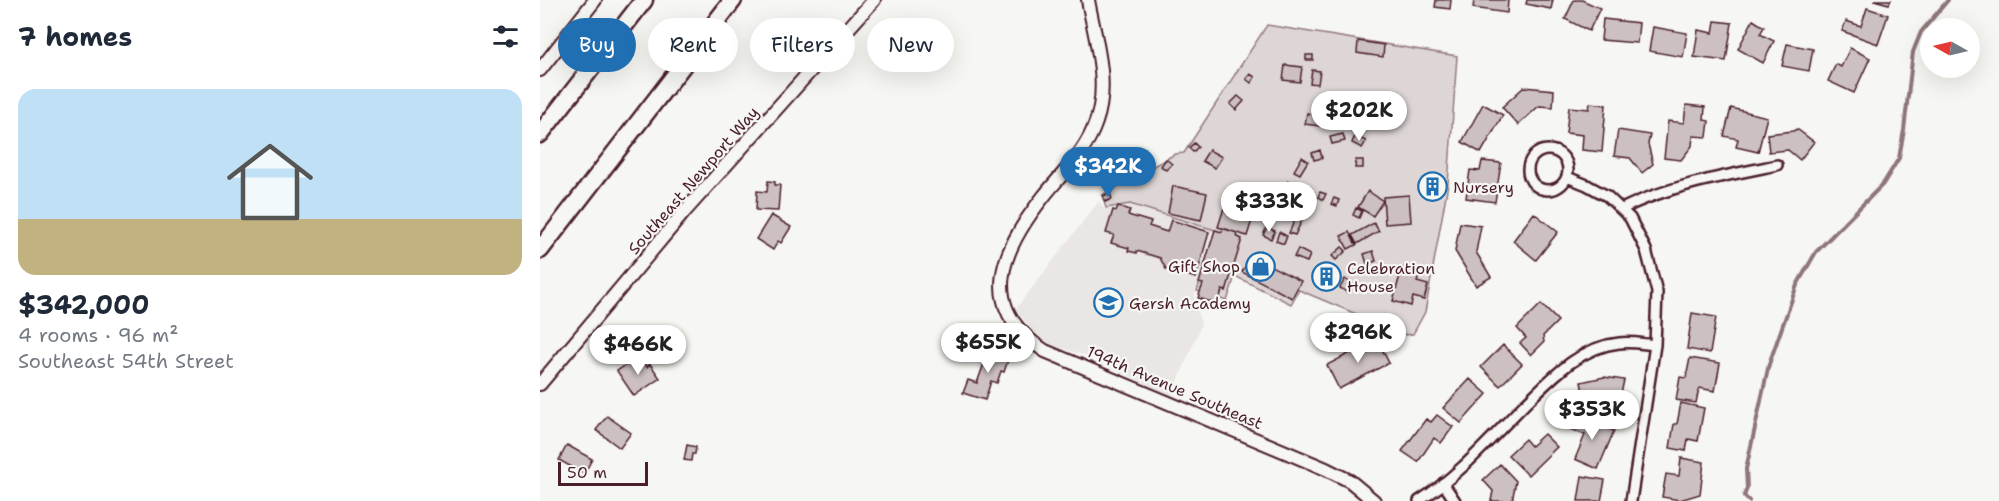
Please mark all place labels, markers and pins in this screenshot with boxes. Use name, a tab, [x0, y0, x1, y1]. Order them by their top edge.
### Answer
pin: $202K	[1317, 91, 1401, 142]
pin: $342K	[1066, 147, 1150, 198]
building icon: Nursery	[1416, 171, 1448, 203]
place label: Nursery	[1453, 177, 1514, 198]
pin: $333K	[1227, 182, 1311, 233]
shop icon: Gift Shop	[1245, 250, 1277, 282]
place label: Gift Shop	[1168, 256, 1240, 277]
place label: Celebration House	[1347, 258, 1435, 297]
building icon: Celebration House	[1310, 261, 1342, 293]
school or university icon: Gersh Academy	[1092, 287, 1124, 319]
place label: Gersh Academy	[1129, 293, 1251, 314]
pin: $296K	[1316, 313, 1400, 364]
pin: $655K	[946, 323, 1030, 374]
pin: $466K	[596, 325, 680, 376]
pin: $353K	[1550, 390, 1634, 441]

